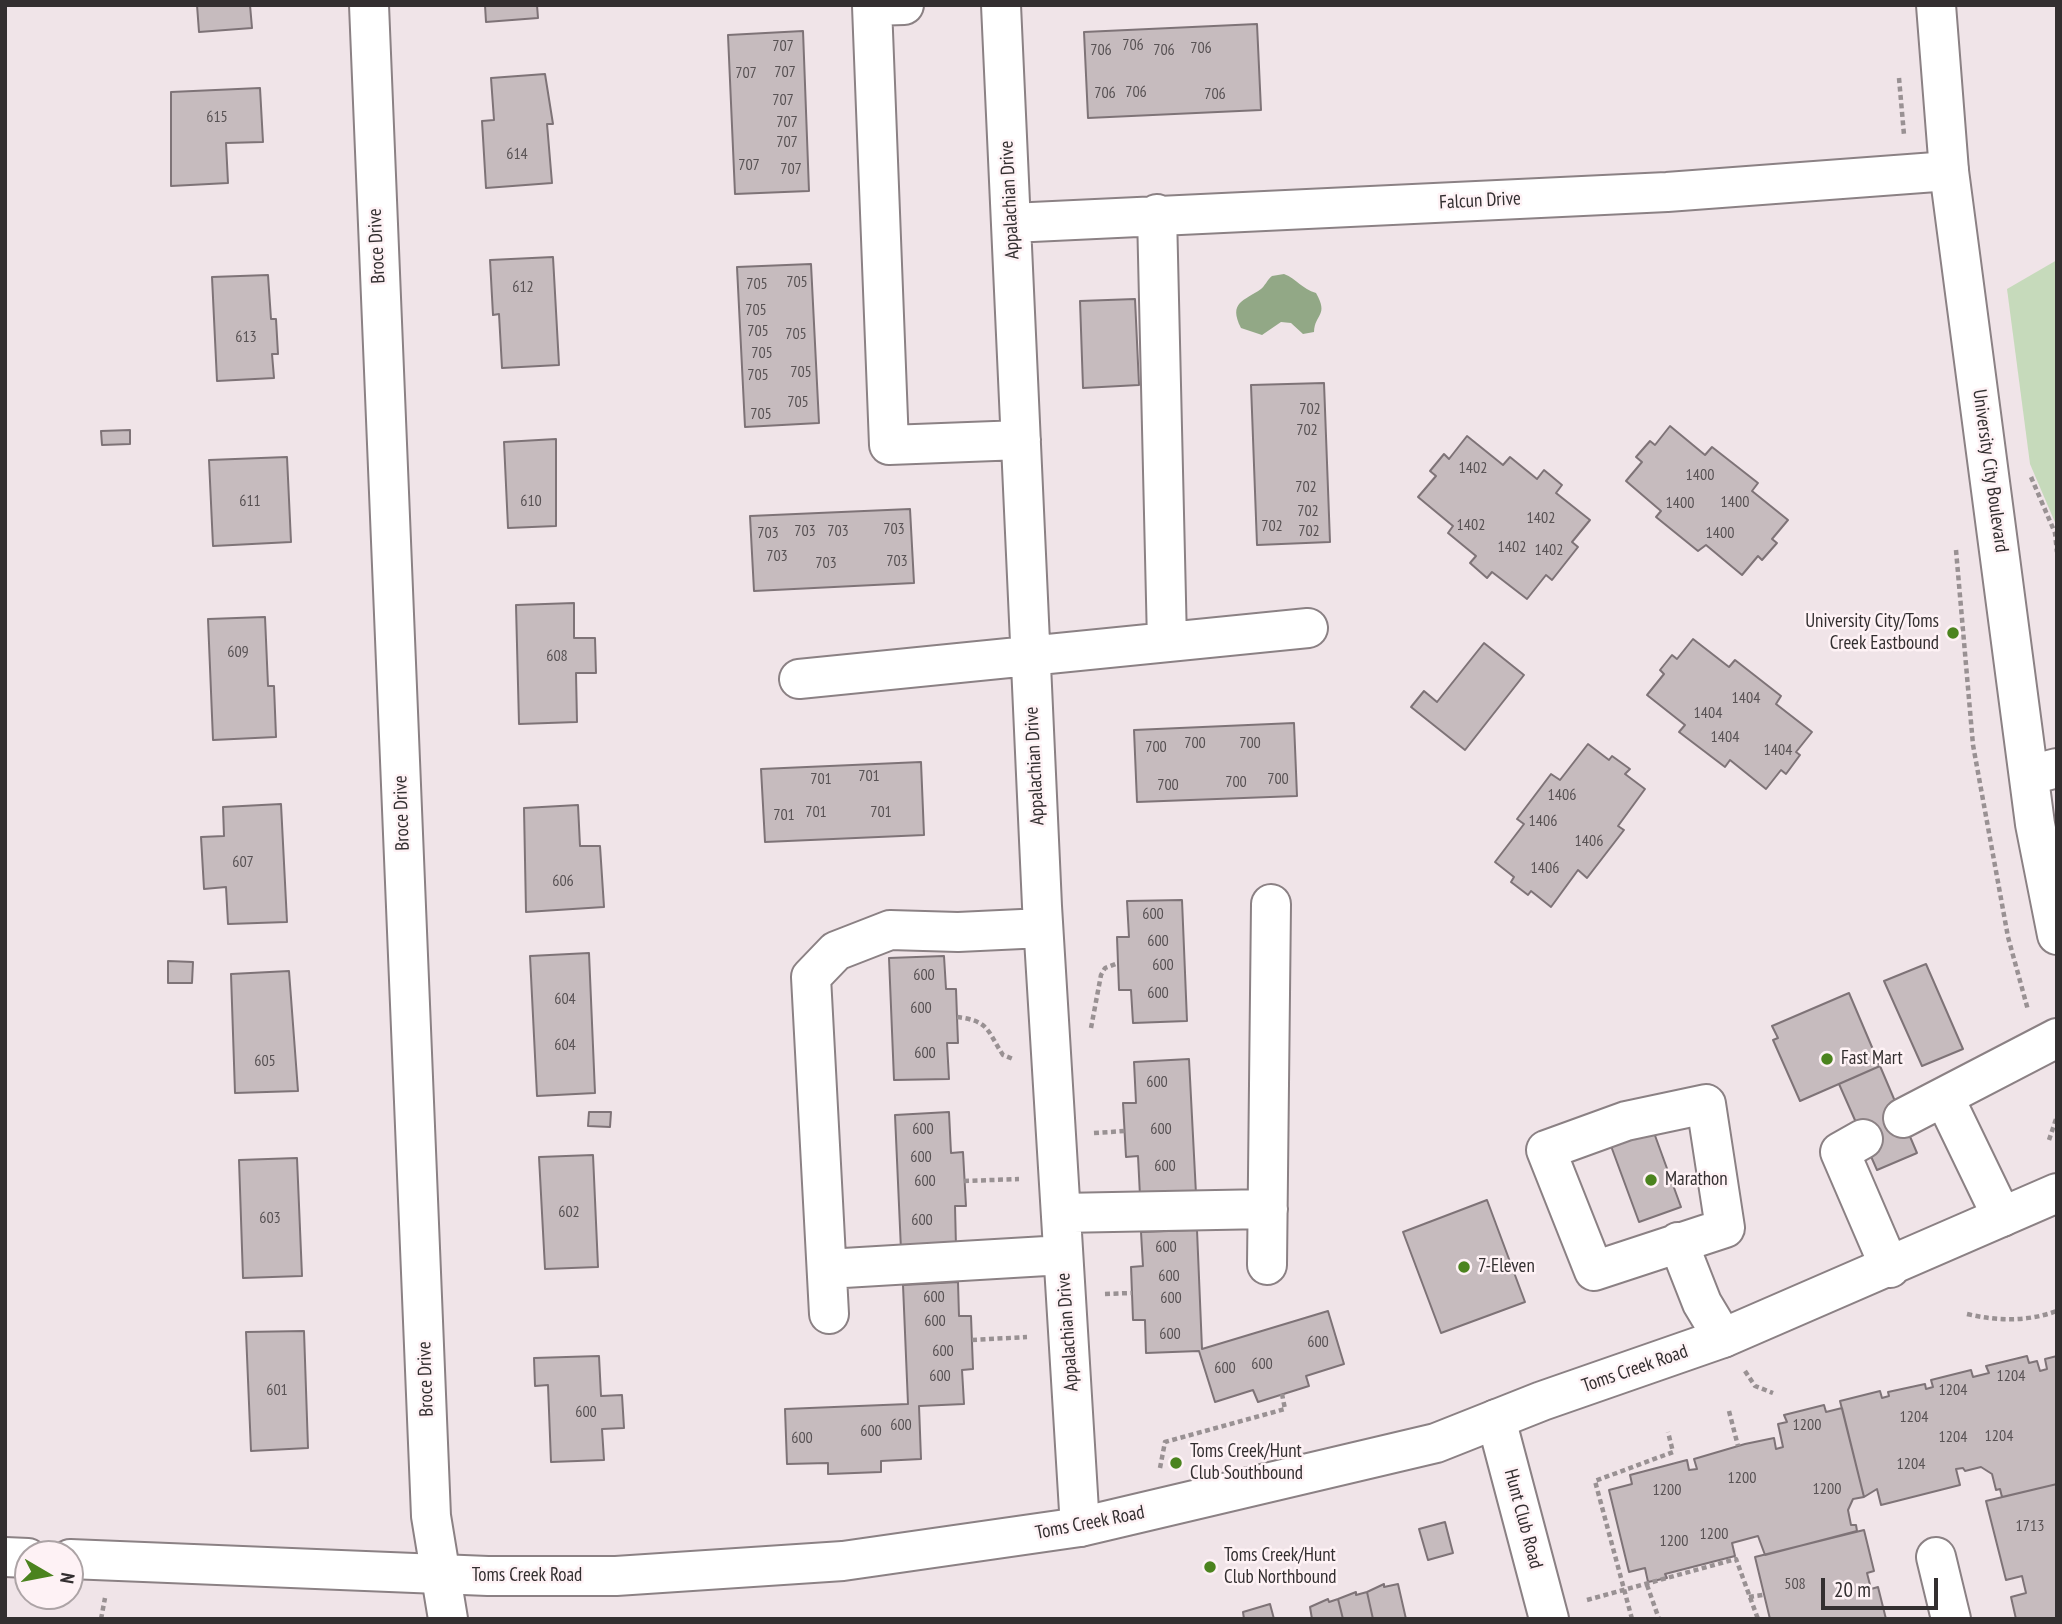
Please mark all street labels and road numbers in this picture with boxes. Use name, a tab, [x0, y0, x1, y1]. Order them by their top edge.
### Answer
street label: Appalachian Drive	[996, 140, 1024, 260]
street label: Falcun Drive	[1439, 187, 1521, 215]
street label: Broce Drive	[364, 208, 390, 284]
street label: University City Boulevard	[1967, 388, 2013, 554]
street label: Appalachian Drive	[1021, 706, 1049, 826]
street label: Broce Drive	[389, 775, 415, 851]
street label: Appalachian Drive	[1052, 1272, 1084, 1392]
street label: Toms Creek Road	[1579, 1340, 1691, 1398]
street label: Broce Drive	[413, 1341, 439, 1417]
street label: Hunt Club Road	[1499, 1467, 1547, 1571]
street label: Toms Creek Road	[1034, 1501, 1146, 1545]
street label: Toms Creek Road	[472, 1565, 582, 1587]

